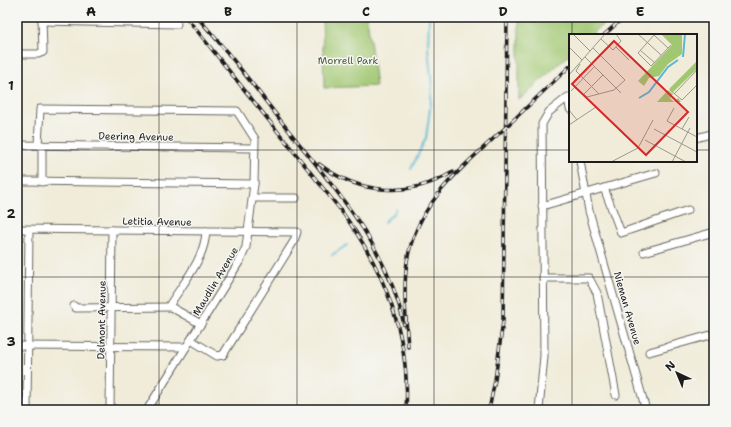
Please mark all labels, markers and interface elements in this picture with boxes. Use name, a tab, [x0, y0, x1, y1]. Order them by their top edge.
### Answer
text: A	[86, 3, 96, 20]
text: B	[224, 3, 232, 20]
text: C	[362, 3, 370, 20]
text: D	[498, 3, 508, 20]
text: E	[636, 3, 645, 20]
inset map	[569, 34, 697, 162]
park label: Morrell Park	[318, 54, 379, 67]
text: 1	[8, 77, 14, 94]
street label: Deering Avenue	[98, 129, 174, 144]
text: 2	[6, 205, 16, 222]
street label: Letitia Avenue	[122, 214, 192, 229]
street label: Maudlin Avenue	[190, 244, 241, 318]
street label: Nieman Avenue	[611, 270, 644, 346]
street label: Delmont Avenue	[94, 280, 109, 359]
text: 3	[6, 333, 16, 350]
north arrow	[657, 353, 697, 393]
text: N	[662, 358, 679, 375]

